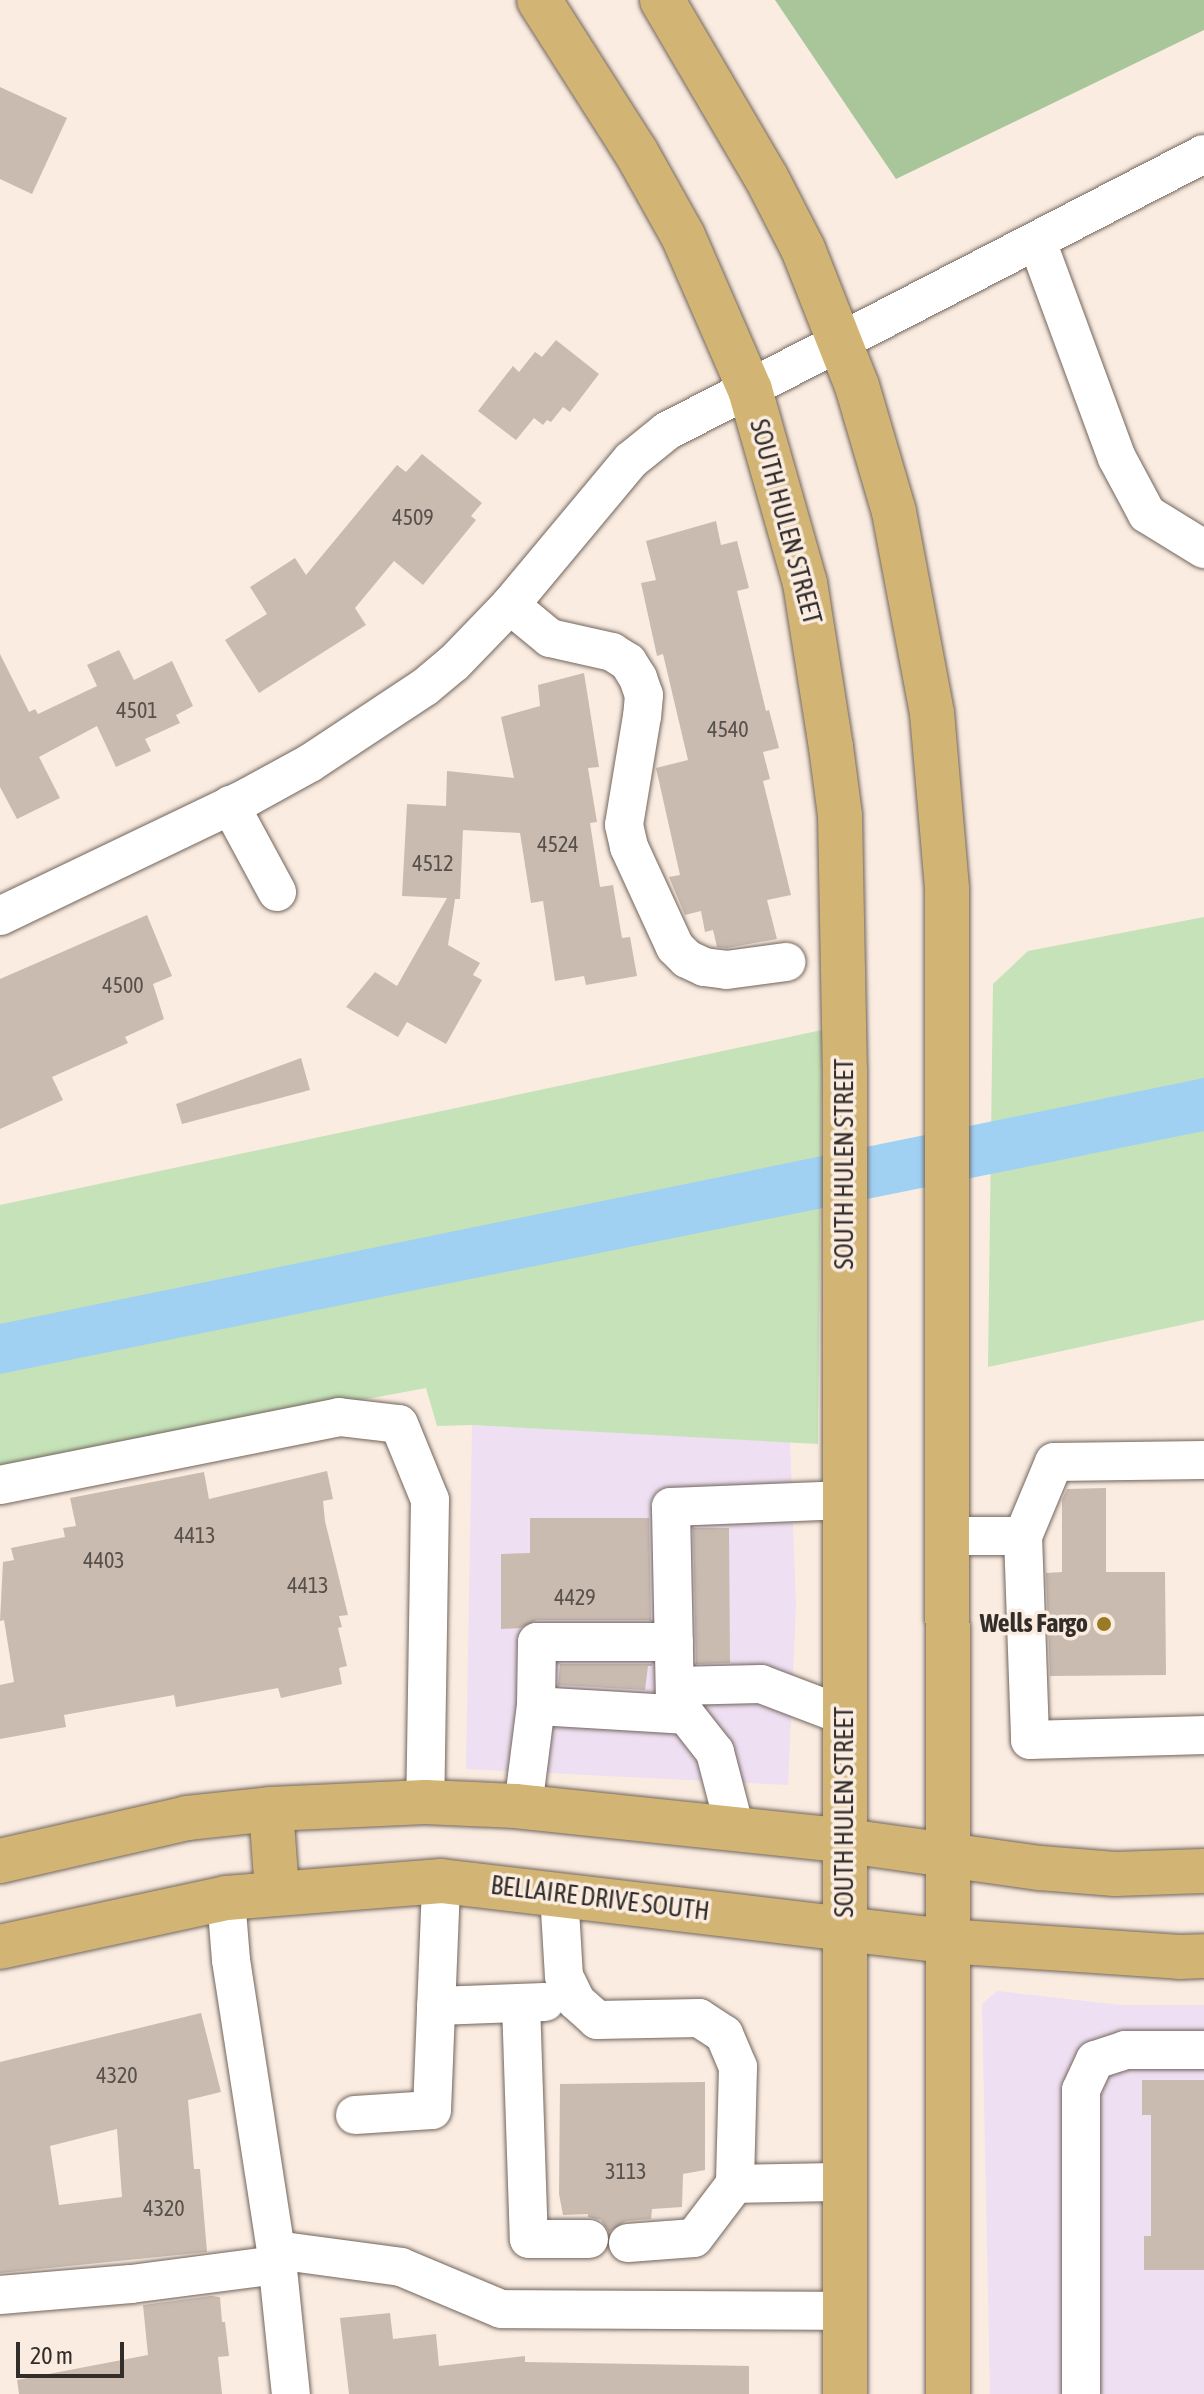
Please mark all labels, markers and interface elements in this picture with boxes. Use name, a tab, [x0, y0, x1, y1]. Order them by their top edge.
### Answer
street label: SOUTH HULEN STREET	[743, 416, 827, 628]
house number: 4509	[392, 505, 434, 531]
house number: 4501	[116, 698, 158, 724]
house number: 4540	[707, 717, 749, 743]
house number: 4524	[537, 832, 579, 858]
house number: 4512	[412, 851, 454, 877]
house number: 4500	[102, 973, 144, 999]
street label: SOUTH HULEN STREET	[829, 1059, 861, 1269]
house number: 4413	[174, 1523, 216, 1549]
house number: 4403	[83, 1548, 125, 1574]
house number: 4413	[287, 1573, 329, 1599]
house number: 4429	[554, 1585, 596, 1611]
place label: Wells Fargo	[980, 1608, 1088, 1640]
marker: Wells Fargo	[1095, 1615, 1113, 1633]
street label: SOUTH HULEN STREET	[829, 1707, 861, 1917]
street label: BELLAIRE DRIVE SOUTH	[489, 1870, 711, 1928]
house number: 4320	[96, 2063, 138, 2089]
house number: 3113	[605, 2159, 647, 2185]
house number: 4320	[143, 2196, 185, 2222]
scale bar	[20, 2326, 128, 2376]
text: 20 m	[30, 2342, 73, 2369]

